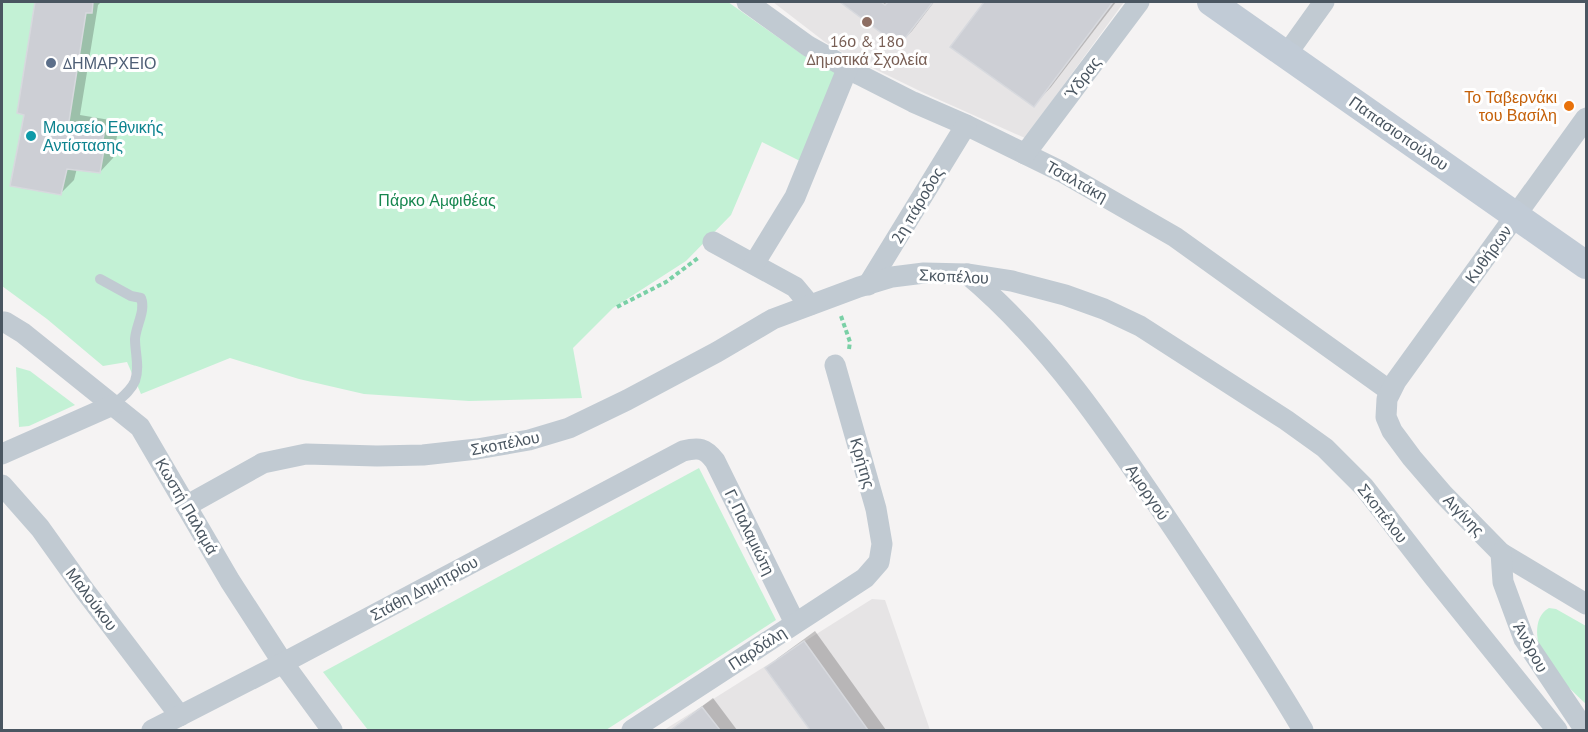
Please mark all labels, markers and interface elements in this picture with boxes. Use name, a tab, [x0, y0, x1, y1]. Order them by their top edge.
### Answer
marker: 16ο & 18ο Δημοτικά Σχολεία	[860, 15, 874, 29]
place label: 16ο & 18ο Δημοτικά Σχολεία	[806, 31, 928, 69]
street label: Ύδρας	[1059, 52, 1105, 103]
place label: ΔΗΜΑΡΧΕΙΟ	[63, 53, 157, 73]
marker: ΔΗΜΑΡΧΕΙΟ	[44, 56, 58, 70]
place label: Το Ταβερνάκι του Βασίλη	[1464, 87, 1557, 125]
street label: Παπασιοπούλου	[1345, 91, 1453, 175]
marker: Το Ταβερνάκι του Βασίλη	[1562, 99, 1576, 113]
place label: Μουσείο Εθνικής Αντίστασης	[43, 117, 164, 155]
marker: Μουσείο Εθνικής Αντίστασης	[24, 129, 38, 143]
street label: Τσαλτάκη	[1043, 156, 1111, 206]
street label: 2η πάροδος	[886, 163, 948, 247]
park label: Πάρκο Αμφιθέας	[378, 190, 496, 210]
street label: Κυθήρων	[1460, 221, 1516, 287]
street label: Σκοπέλου	[919, 264, 989, 288]
street label: Σκοπέλου	[469, 427, 541, 459]
street label: Κρήτης	[846, 435, 880, 491]
street label: Κωστή Παλαμά	[151, 454, 223, 558]
street label: Αμοργού	[1122, 460, 1174, 524]
street label: Σκοπέλου	[1354, 479, 1412, 547]
street label: Γ. Παλαμιώτη	[721, 486, 779, 578]
street label: Αιγίνης	[1439, 490, 1489, 540]
street label: Στάθη Δημητρίου	[367, 551, 481, 625]
street label: Μαλούκου	[62, 564, 122, 634]
street label: Άνδρου	[1509, 619, 1553, 675]
street label: Παρδάλη	[724, 622, 790, 674]

